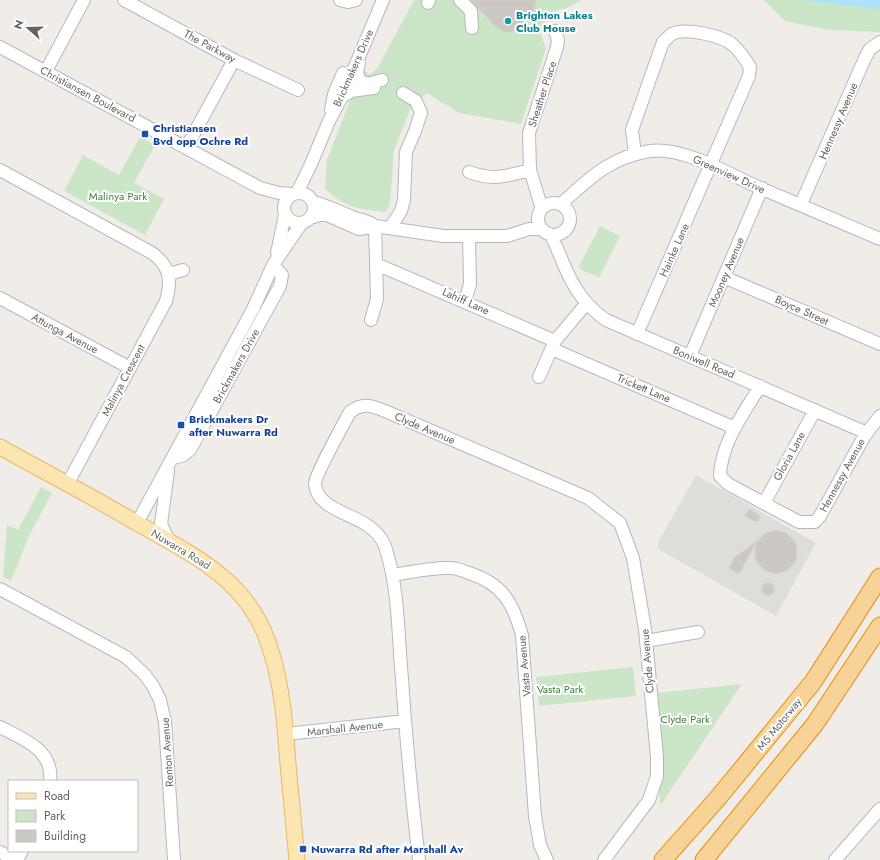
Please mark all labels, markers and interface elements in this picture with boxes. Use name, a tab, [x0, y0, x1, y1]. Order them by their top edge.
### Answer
place label: Brighton Lakes Club House	[516, 7, 593, 36]
north arrow	[8, 8, 48, 48]
marker: Brighton Lakes Club House	[503, 16, 513, 26]
text: N	[10, 18, 28, 31]
street label: The Parkway	[181, 26, 239, 67]
street label: Brickmakers Drive	[329, 27, 377, 109]
street label: Sheather Place	[524, 59, 560, 129]
street label: Christiansen Boulevard	[37, 62, 139, 126]
street label: Hennessy Avenue	[815, 80, 862, 162]
place label: Christiansen Bvd opp Ochre Rd	[153, 120, 248, 149]
marker: Christiansen Bvd opp Ochre Rd	[140, 129, 150, 139]
street label: Greenview Drive	[690, 151, 768, 197]
park label: Malinya Park	[89, 188, 147, 204]
street label: Hainke Lane	[655, 220, 693, 279]
street label: Mooney Avenue	[704, 234, 748, 309]
street label: Lahiff Lane	[440, 283, 492, 319]
street label: Boyce Street	[773, 291, 832, 329]
street label: Attunga Avenue	[29, 309, 101, 357]
street label: Brickmakers Drive	[209, 326, 263, 406]
street label: Malinya Crescent	[97, 341, 149, 419]
street label: Boniwell Road	[671, 342, 737, 382]
street label: Trickett Lane	[615, 370, 674, 407]
street label: Clyde Avenue	[392, 408, 458, 448]
place label: Brickmakers Dr after Nuwarra Rd	[189, 411, 278, 440]
marker: Brickmakers Dr after Nuwarra Rd	[176, 420, 186, 430]
street label: Gloria Lane	[769, 428, 809, 483]
street label: Hennessy Avenue	[815, 435, 869, 515]
street label: Nuwarra Road	[148, 525, 214, 573]
street label: Clyde Avenue	[636, 628, 658, 694]
street label: Vasta Avenue	[513, 634, 535, 697]
park label: Vasta Park	[537, 681, 584, 697]
street label: M5 Motorway	[753, 694, 805, 754]
park label: Clyde Park	[660, 711, 710, 727]
street label: Renton Avenue	[157, 716, 177, 787]
street label: Marshall Avenue	[306, 716, 384, 740]
legend	[8, 780, 138, 852]
text: Road	[44, 787, 70, 805]
text: Park	[44, 807, 66, 825]
text: Building	[44, 827, 86, 845]
place label: Nuwarra Rd after Marshall Av	[311, 841, 463, 857]
marker: Nuwarra Rd after Marshall Av	[298, 844, 308, 854]

